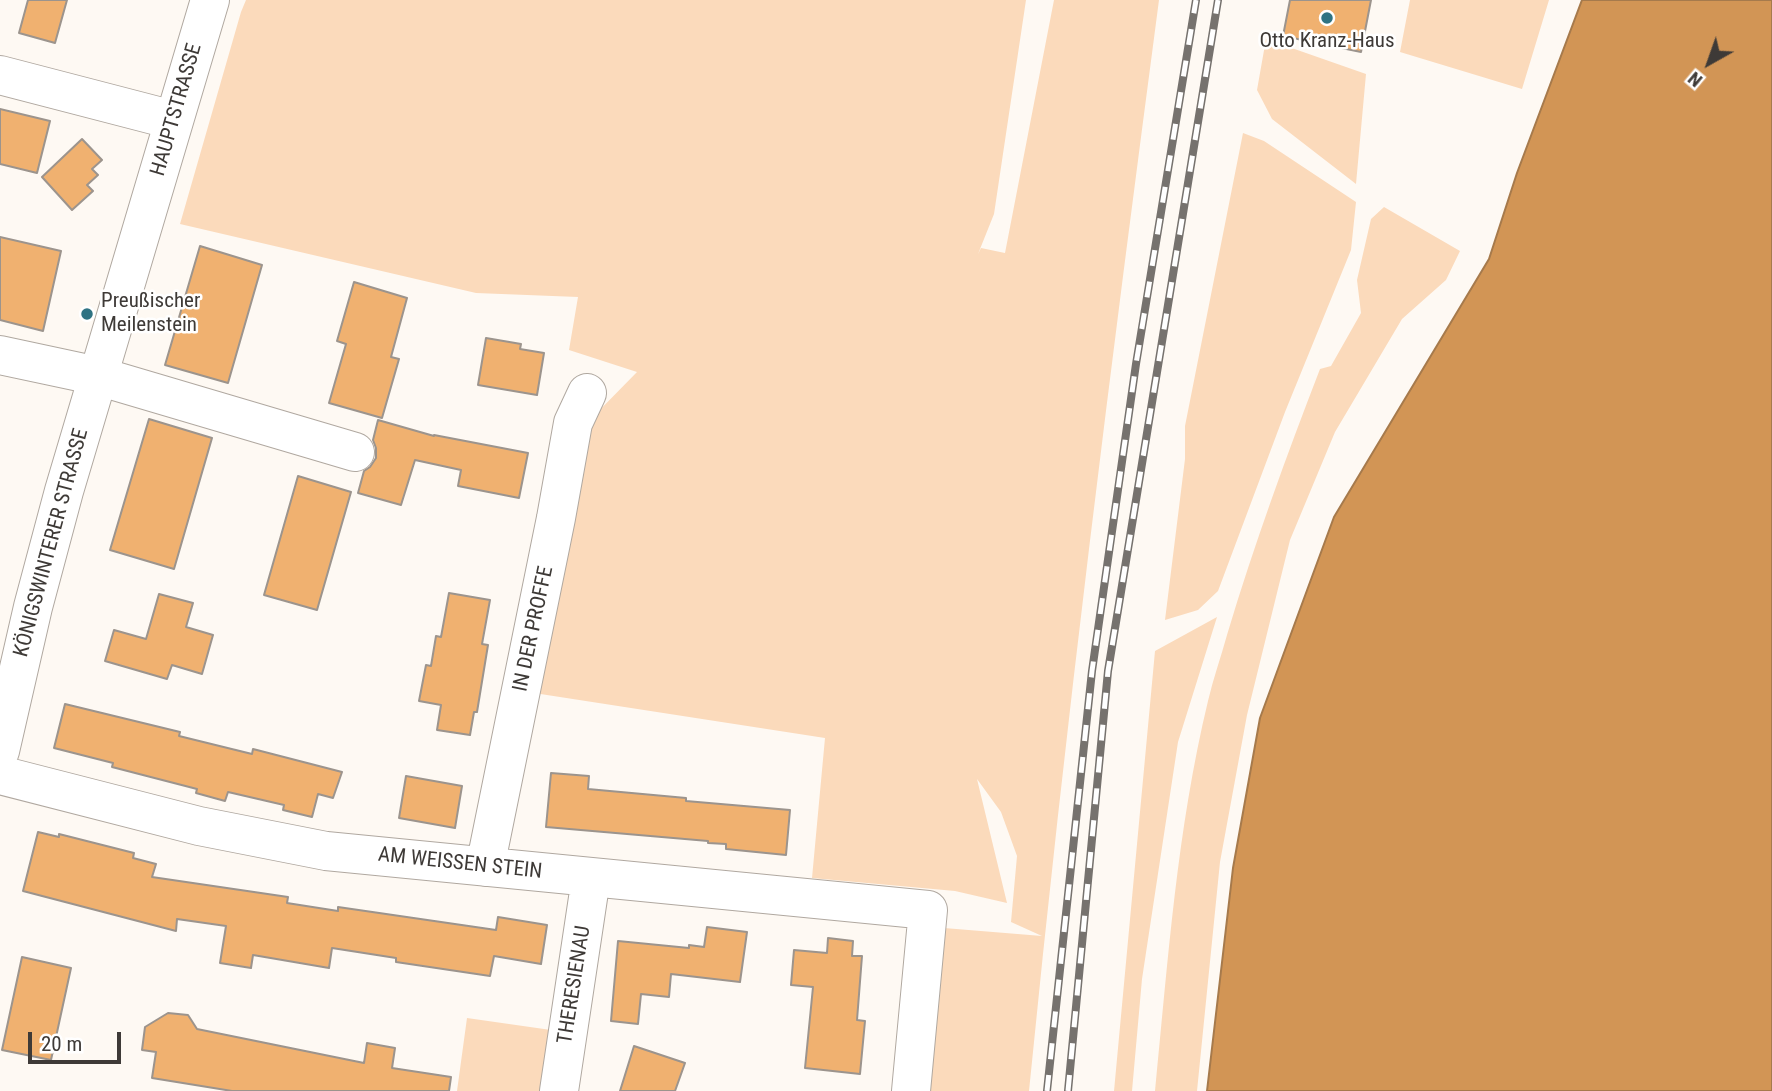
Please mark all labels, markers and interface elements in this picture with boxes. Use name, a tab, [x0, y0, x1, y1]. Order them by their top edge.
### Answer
marker: Otto Kranz-Haus	[1319, 10, 1335, 26]
north arrow	[1674, 28, 1744, 98]
place label: Otto Kranz-Haus	[1259, 29, 1395, 55]
street label: HAUPTSTRASSE	[146, 41, 208, 179]
text: N	[1683, 67, 1707, 92]
place label: Preußischer Meilenstein	[101, 289, 200, 339]
marker: Preußischer Meilenstein	[79, 306, 95, 322]
street label: KÖNIGSWINTERER STRASSE	[9, 426, 95, 660]
street label: IN DER PROFFE	[508, 564, 560, 694]
street label: AM WEISSEN STEIN	[377, 843, 543, 885]
street label: THERESIENAU	[553, 924, 597, 1046]
scale bar	[32, 1018, 124, 1062]
text: 20 m	[41, 1032, 82, 1056]

